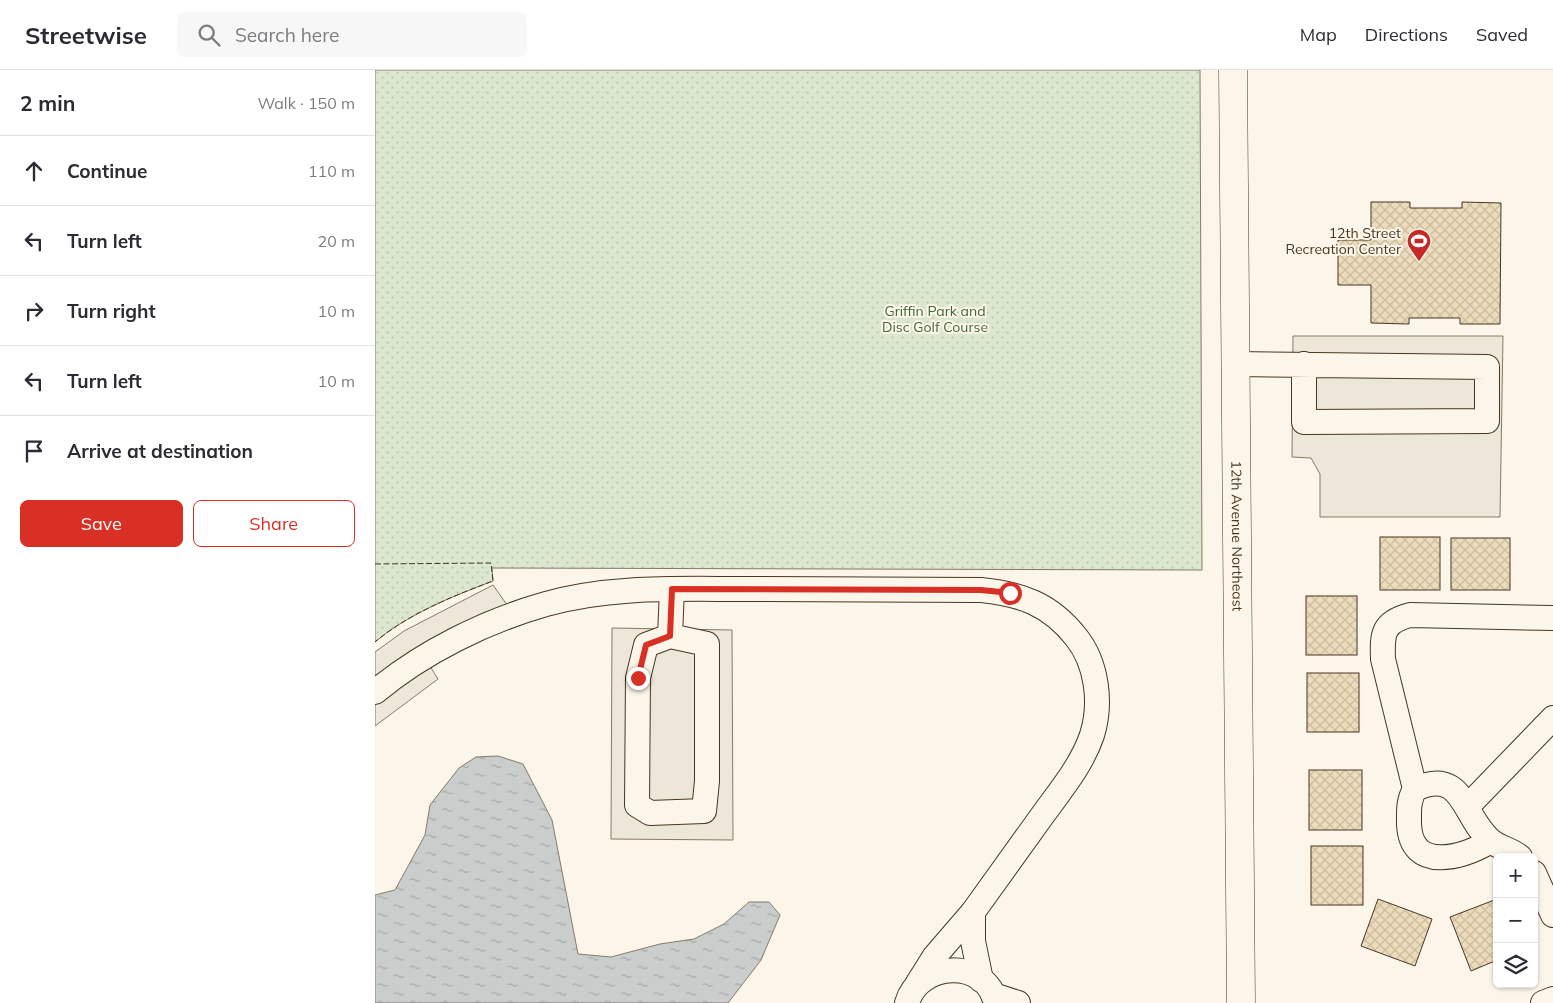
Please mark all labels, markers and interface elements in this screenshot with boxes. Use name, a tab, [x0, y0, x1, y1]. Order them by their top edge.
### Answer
search box	[177, 12, 527, 57]
text: Streetwise	[25, 20, 147, 50]
icon: search	[195, 21, 223, 49]
text: Search here	[235, 23, 339, 47]
text: Map	[1300, 23, 1337, 46]
text: Directions	[1365, 23, 1448, 46]
text: Saved	[1476, 23, 1528, 46]
text: 2 min	[20, 90, 75, 116]
text: Walk · 150 m	[257, 93, 355, 113]
icon: ahead	[20, 157, 48, 185]
text: Continue	[67, 159, 147, 183]
text: 110 m	[308, 161, 355, 181]
place label: 12th Street Recreation Center	[1285, 224, 1402, 258]
icon: left	[20, 227, 48, 255]
sports icon: 12th Street Recreation Center	[1406, 228, 1432, 262]
text: Turn left	[67, 229, 142, 253]
text: 20 m	[318, 231, 355, 251]
icon: right	[20, 297, 48, 325]
text: Turn right	[67, 299, 156, 323]
text: 10 m	[318, 301, 355, 321]
park label: Griffin Park and Disc Golf Course	[882, 302, 988, 336]
icon: left	[20, 367, 48, 395]
text: Turn left	[67, 369, 142, 393]
text: 10 m	[318, 371, 355, 391]
icon: arrive	[20, 437, 48, 465]
text: Arrive at destination	[67, 439, 253, 463]
street label: 12th Avenue Northeast	[1227, 460, 1247, 612]
button: Save	[20, 500, 183, 547]
button: Share	[193, 500, 355, 547]
route start	[999, 582, 1022, 605]
route end	[627, 667, 650, 690]
map controls	[1493, 853, 1538, 988]
button: +	[1493, 853, 1538, 898]
button: −	[1493, 898, 1538, 943]
button: layers	[1493, 943, 1538, 988]

